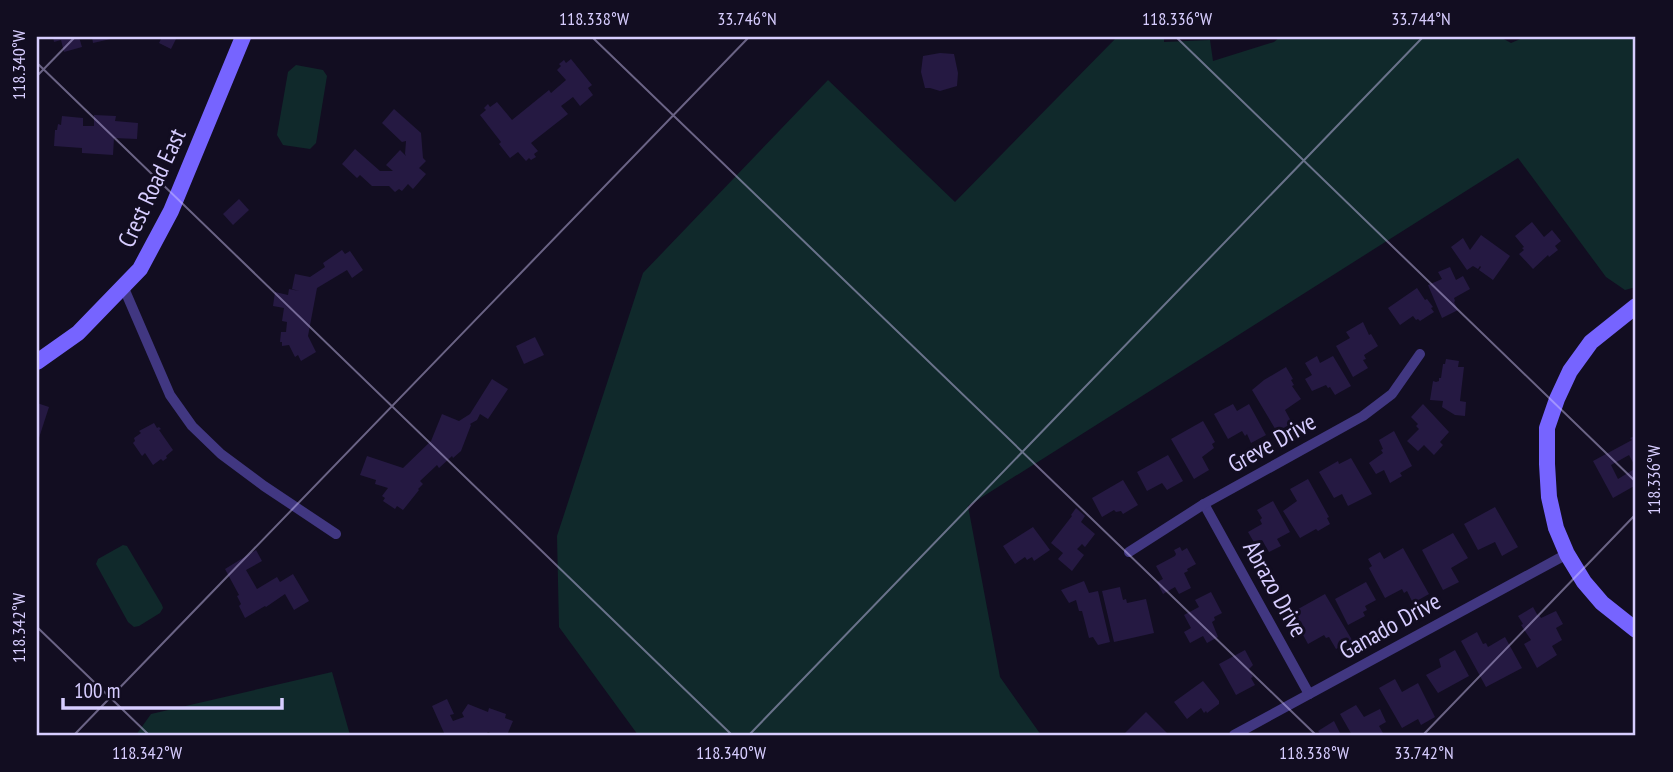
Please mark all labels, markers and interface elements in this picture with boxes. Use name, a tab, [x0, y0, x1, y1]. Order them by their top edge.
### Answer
text: 118.338°W	[559, 7, 629, 30]
text: 33.746°N	[717, 7, 777, 30]
text: 118.336°W	[1142, 7, 1212, 30]
text: 33.744°N	[1391, 7, 1451, 30]
text: 118.340°W	[7, 30, 30, 100]
street label: Crest Road East	[111, 123, 193, 252]
street label: Greve Drive	[1222, 406, 1321, 479]
text: 118.336°W	[1642, 445, 1665, 515]
street label: Abrazo Drive	[1236, 535, 1315, 642]
street label: Ganado Drive	[1334, 585, 1446, 666]
text: 118.342°W	[7, 593, 30, 663]
scale bar	[63, 667, 282, 711]
text: 100 m	[74, 677, 120, 704]
text: 118.342°W	[112, 741, 182, 764]
text: 118.340°W	[696, 741, 766, 764]
text: 118.338°W	[1279, 741, 1349, 764]
text: 33.742°N	[1394, 741, 1454, 764]

